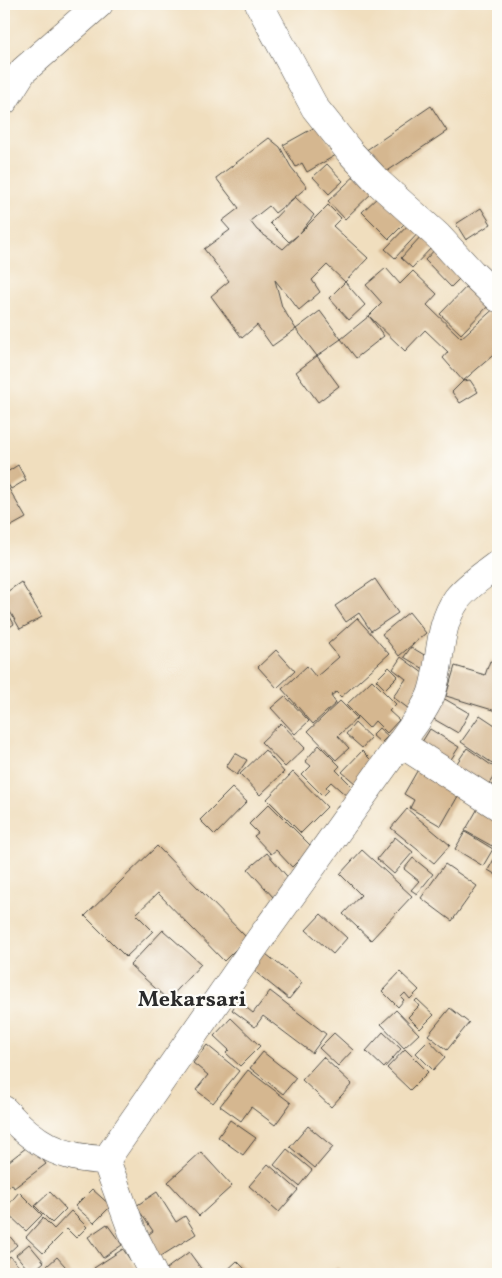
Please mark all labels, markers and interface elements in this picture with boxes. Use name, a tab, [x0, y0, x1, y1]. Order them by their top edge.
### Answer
district label: Mekarsari	[138, 985, 246, 1016]

